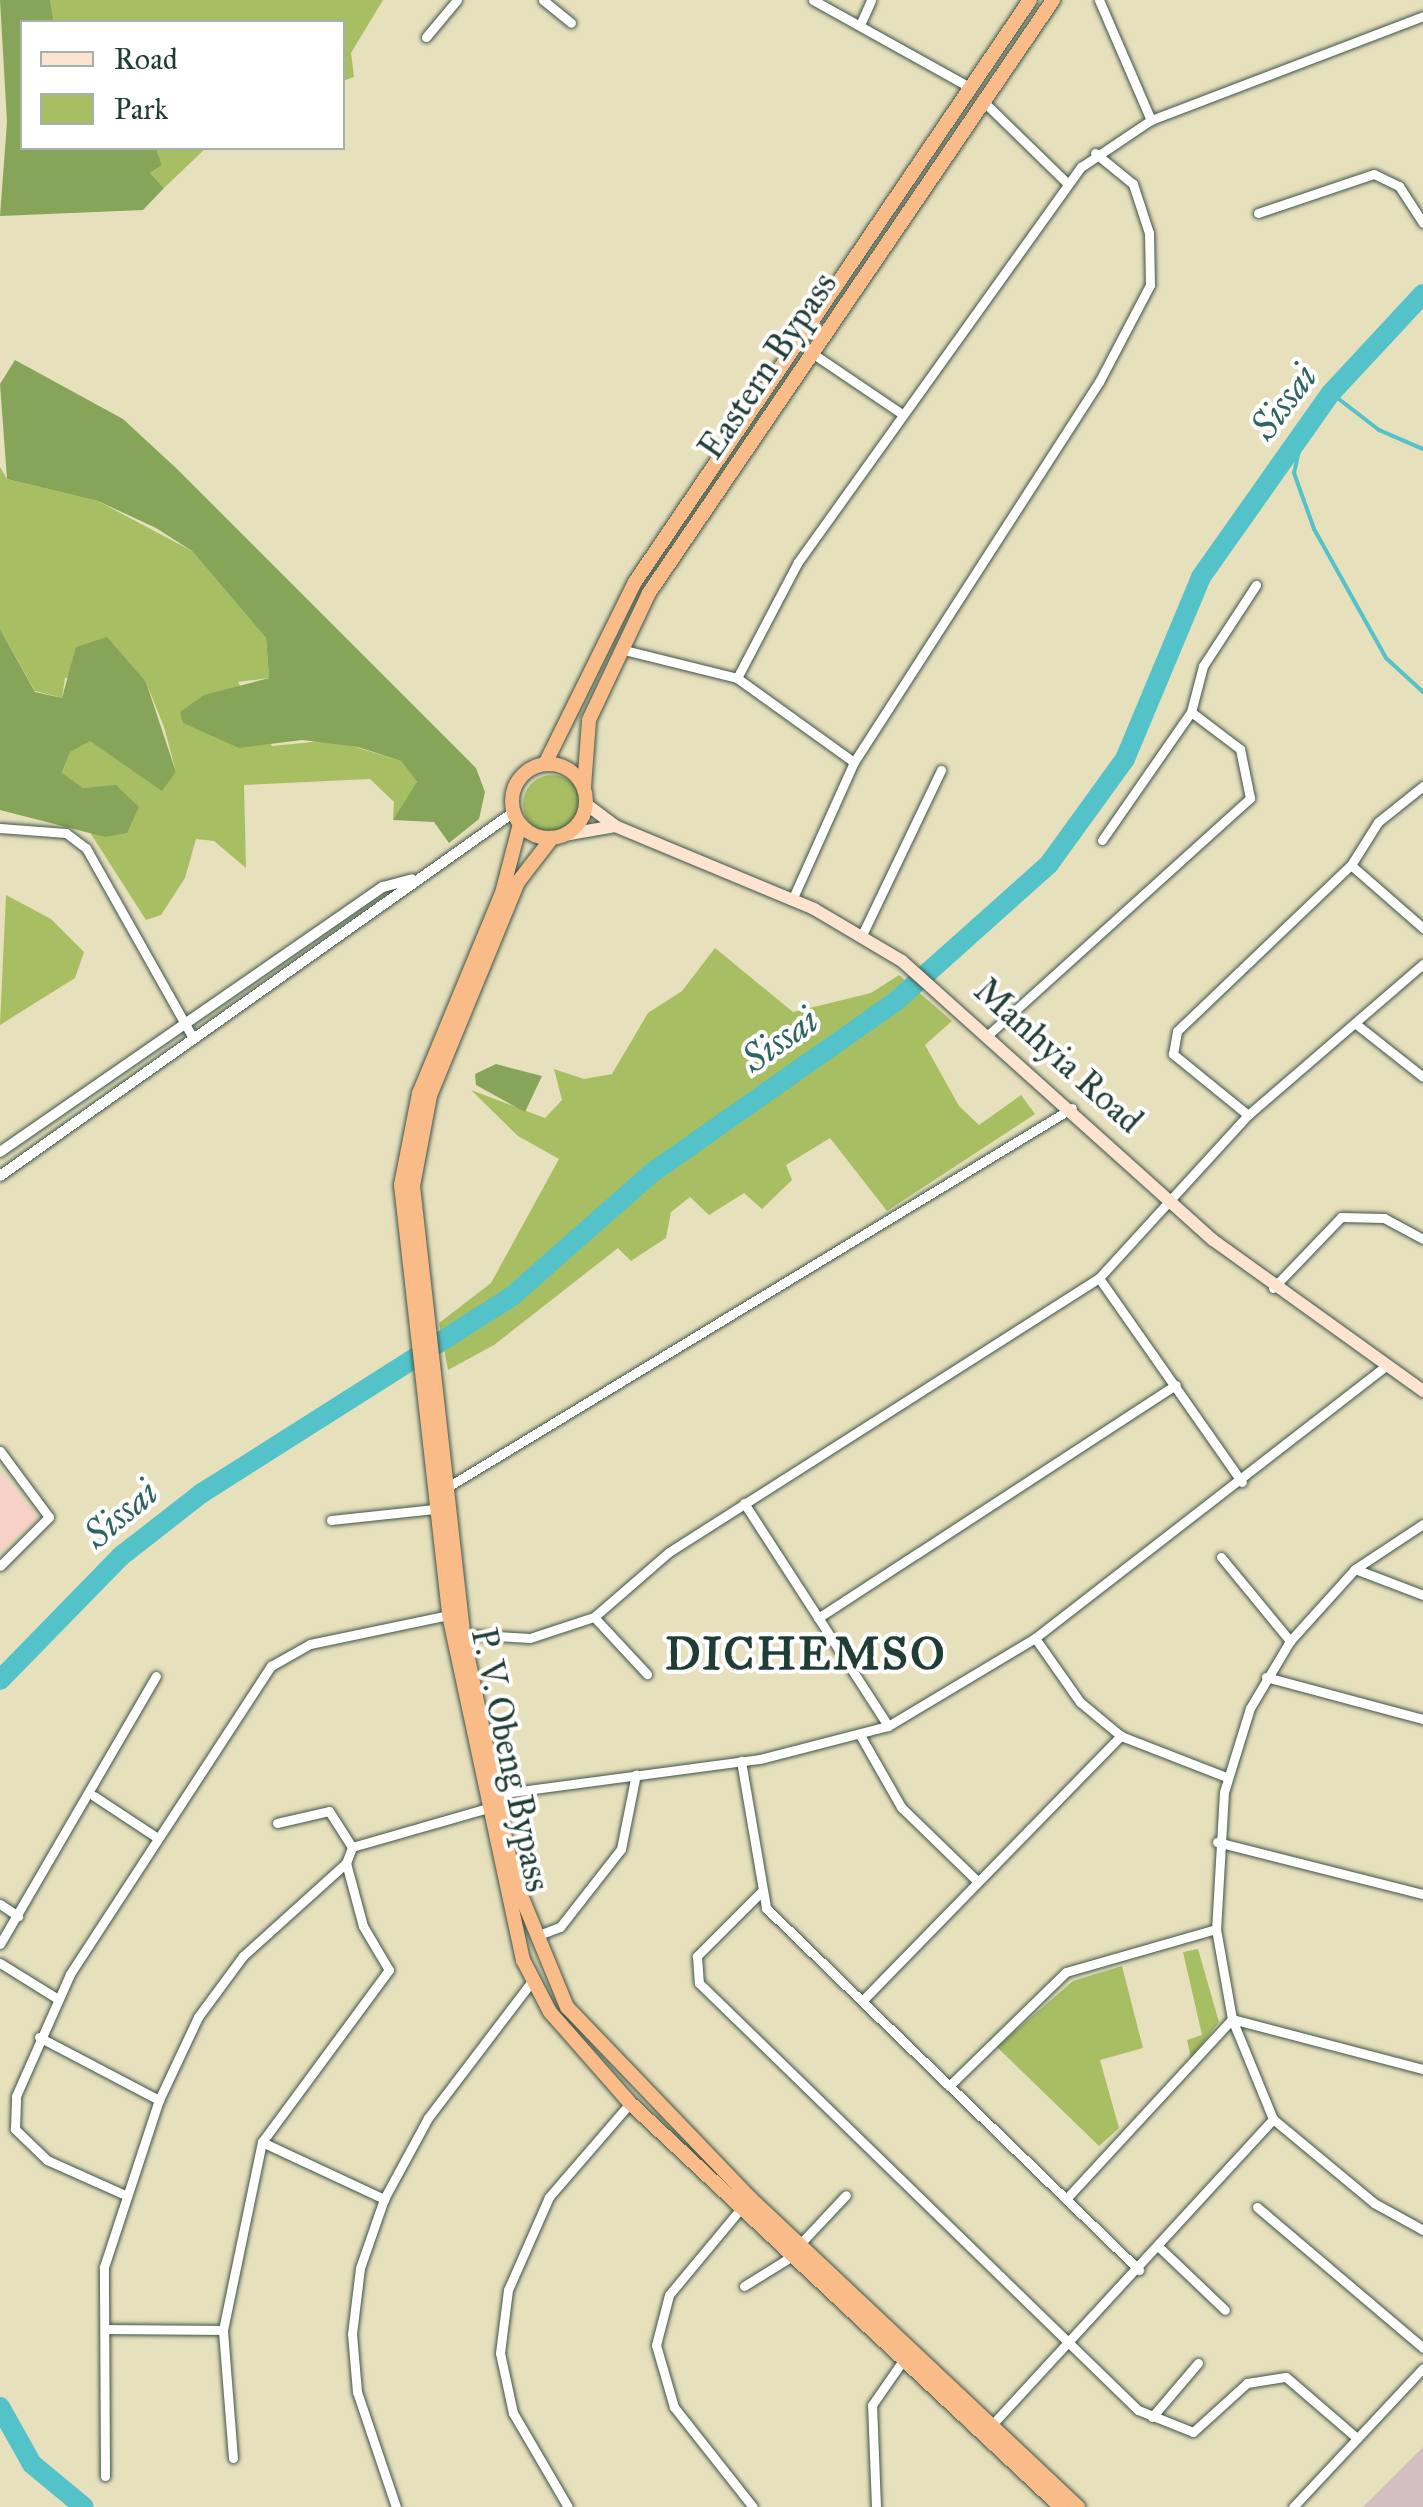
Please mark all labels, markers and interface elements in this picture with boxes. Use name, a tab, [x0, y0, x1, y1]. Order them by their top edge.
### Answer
legend	[20, 20, 345, 150]
text: Road	[114, 41, 178, 77]
text: Park	[114, 91, 168, 127]
street label: Eastern Bypass	[690, 265, 846, 467]
water label: Sissai	[1241, 355, 1327, 449]
street label: Manhyia Road	[965, 970, 1151, 1142]
water label: Sissai	[733, 998, 827, 1082]
water label: Sissai	[75, 1470, 167, 1558]
street label: P. V. Obeng Bypass	[462, 1624, 558, 1896]
district label: DICHEMSO	[665, 1627, 947, 1681]

